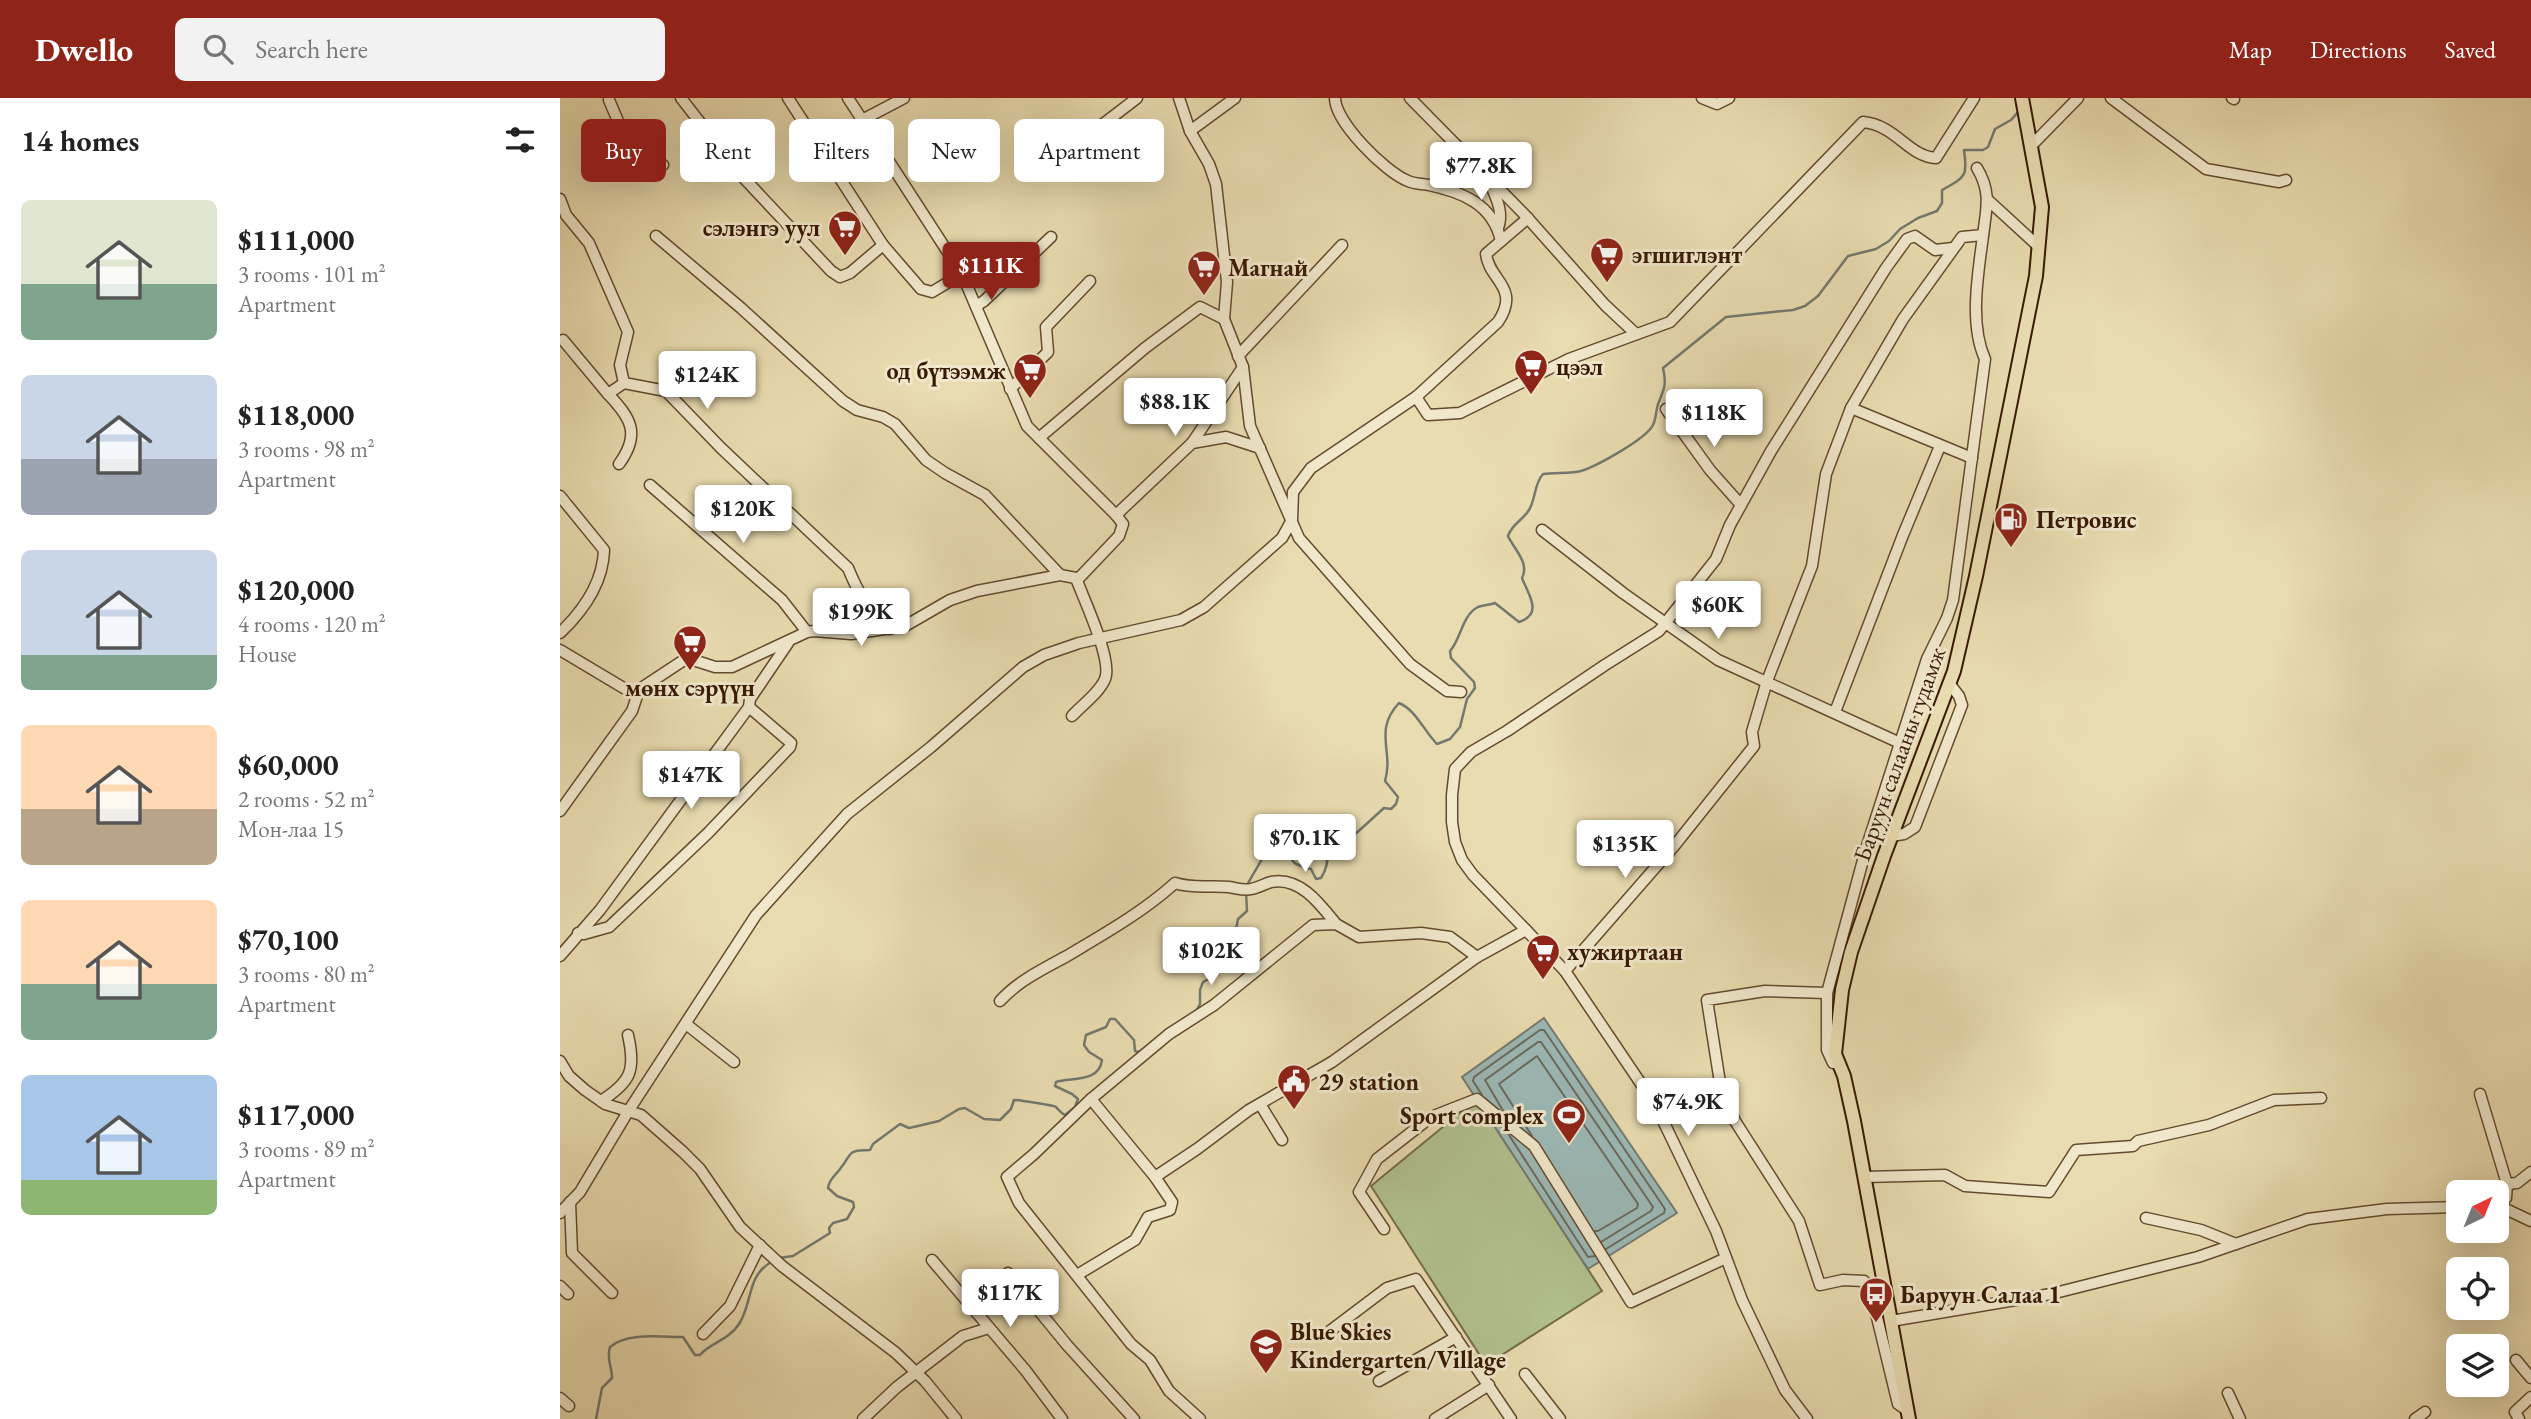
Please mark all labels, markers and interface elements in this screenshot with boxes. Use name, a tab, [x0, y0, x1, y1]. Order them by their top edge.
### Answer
search box	[175, 18, 665, 81]
text: Dwello	[35, 28, 133, 71]
icon: search	[199, 30, 237, 68]
text: Search here	[255, 32, 368, 66]
text: Map	[2229, 34, 2272, 65]
text: Directions	[2310, 34, 2407, 65]
text: Saved	[2445, 34, 2496, 65]
chip: Buy	[581, 119, 666, 182]
chip: Rent	[680, 119, 775, 182]
chip: Filters	[789, 119, 894, 182]
chip: New	[908, 119, 1000, 182]
chip: Apartment	[1014, 119, 1164, 182]
text: 14 homes	[21, 121, 139, 160]
icon: filters	[501, 121, 539, 159]
pin: $77.8K	[1424, 142, 1538, 202]
text: $77.8K	[1446, 150, 1516, 180]
supermarket icon: сэлэнгэ уул	[826, 208, 864, 257]
place label: сэлэнгэ уул	[703, 212, 820, 244]
text: $111,000	[238, 220, 354, 259]
icon: home	[77, 228, 161, 312]
supermarket icon: эгшиглэнт	[1588, 235, 1626, 284]
place label: эгшиглэнт	[1632, 239, 1742, 270]
pin: $111K	[942, 242, 1040, 302]
supermarket icon: Магнай	[1185, 248, 1223, 297]
text: $111K	[959, 250, 1023, 280]
place label: Магнай	[1228, 252, 1308, 283]
text: 3 rooms · 101 m²	[238, 259, 386, 289]
text: Apartment	[238, 289, 336, 319]
supermarket icon: цээл	[1512, 347, 1550, 396]
supermarket icon: од бүтээмж	[1011, 351, 1049, 400]
place label: цээл	[1556, 351, 1603, 382]
pin: $124K	[658, 352, 756, 411]
place label: од бүтээмж	[887, 355, 1007, 387]
text: $124K	[675, 359, 739, 389]
pin: $88.1K	[1118, 378, 1232, 438]
text: $88.1K	[1140, 386, 1210, 416]
pin: $118K	[1665, 390, 1763, 449]
text: $118,000	[238, 395, 354, 434]
text: $118K	[1682, 397, 1746, 427]
icon: home	[77, 403, 161, 487]
text: 3 rooms · 98 m²	[238, 434, 375, 464]
text: Apartment	[238, 464, 336, 494]
pin: $120K	[694, 486, 792, 545]
text: $120K	[711, 493, 775, 523]
fuel station icon: Петровис	[1992, 500, 2030, 549]
place label: Петровис	[2036, 504, 2137, 535]
text: $120,000	[238, 570, 354, 609]
icon: home	[77, 578, 161, 662]
pin: $60K	[1677, 582, 1759, 641]
pin: $199K	[812, 588, 910, 648]
text: $60K	[1692, 589, 1744, 619]
text: $199K	[829, 596, 893, 626]
text: 4 rooms · 120 m²	[238, 609, 386, 639]
supermarket icon: мөнх сэрүүн	[671, 623, 709, 672]
text: House	[238, 639, 297, 669]
street label: Баруун салааны гудамж	[1846, 642, 1952, 866]
place label: мөнх сэрүүн	[625, 672, 755, 704]
text: $60,000	[238, 745, 339, 784]
pin: $147K	[642, 752, 740, 811]
icon: home	[77, 753, 161, 837]
text: $147K	[659, 759, 723, 789]
text: 2 rooms · 52 m²	[238, 784, 375, 814]
text: Мон-лаа 15	[238, 814, 344, 844]
pin: $70.1K	[1248, 814, 1362, 874]
pin: $135K	[1576, 820, 1674, 880]
text: $70.1K	[1270, 822, 1340, 852]
text: $135K	[1593, 828, 1657, 858]
text: $70,100	[238, 920, 339, 959]
icon: home	[77, 928, 161, 1012]
pin: $102K	[1162, 928, 1260, 987]
supermarket icon: хужиртаан	[1524, 932, 1562, 981]
text: $102K	[1179, 935, 1243, 965]
place label: хужиртаан	[1567, 936, 1683, 968]
text: 3 rooms · 80 m²	[238, 959, 375, 989]
text: Apartment	[238, 989, 336, 1019]
public building icon: 29 station	[1275, 1062, 1313, 1111]
place label: 29 station	[1318, 1066, 1419, 1097]
pin: $74.9K	[1631, 1079, 1745, 1138]
text: $74.9K	[1653, 1086, 1723, 1116]
text: $117,000	[238, 1095, 354, 1134]
sports icon: Sport complex	[1550, 1096, 1588, 1145]
place label: Sport complex	[1400, 1100, 1544, 1131]
icon: home	[77, 1103, 161, 1187]
text: 3 rooms · 89 m²	[238, 1134, 375, 1164]
text: Apartment	[238, 1164, 336, 1194]
north arrow	[2446, 1180, 2510, 1242]
map controls	[2446, 1180, 2509, 1397]
button: locate	[2446, 1257, 2509, 1320]
pin: $117K	[961, 1270, 1059, 1329]
bus stop icon: Баруун Салаа 1	[1857, 1275, 1895, 1324]
text: $117K	[978, 1277, 1042, 1307]
place label: Баруун Салаа 1	[1900, 1279, 2061, 1311]
place label: Blue Skies Kindergarten/Village	[1290, 1316, 1506, 1376]
school or university icon: Blue Skies Kindergarten/Village	[1247, 1326, 1285, 1375]
button: layers	[2446, 1334, 2509, 1397]

